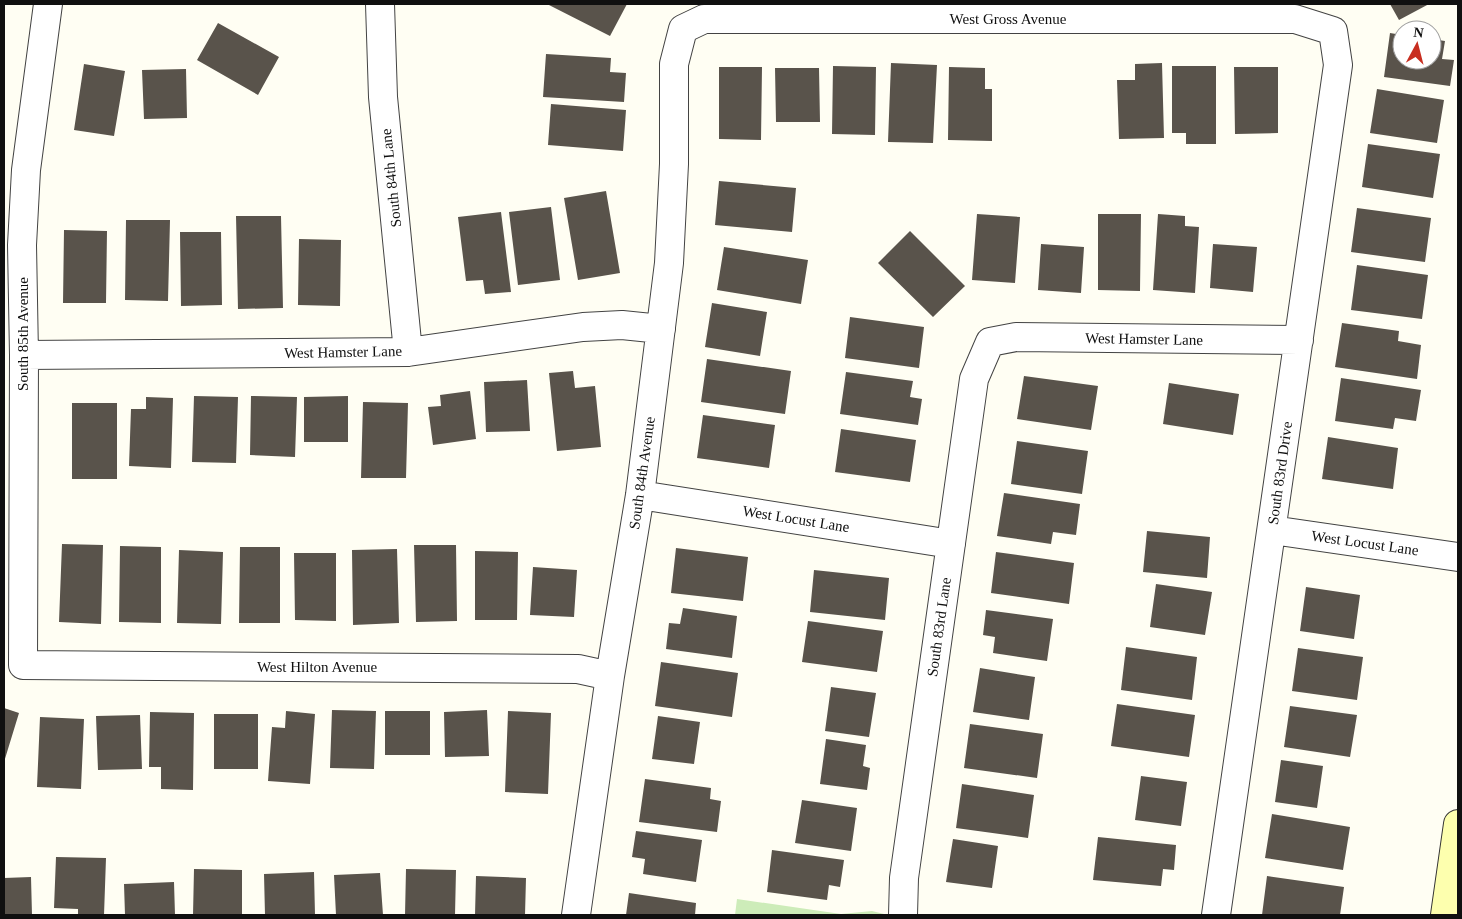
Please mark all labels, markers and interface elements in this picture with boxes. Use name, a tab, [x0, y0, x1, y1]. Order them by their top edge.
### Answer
street label: West Gross Avenue	[950, 11, 1067, 27]
north arrow	[1392, 20, 1442, 70]
text: N	[1413, 25, 1424, 41]
street label: South 84th Lane	[378, 128, 404, 228]
street label: South 85th Avenue	[15, 277, 31, 391]
street label: West Hamster Lane	[1085, 330, 1203, 348]
street label: West Hamster Lane	[284, 343, 402, 361]
street label: South 84th Avenue	[626, 415, 658, 531]
street label: South 83rd Drive	[1265, 420, 1295, 526]
street label: West Locust Lane	[741, 503, 851, 535]
street label: West Locust Lane	[1310, 528, 1420, 558]
street label: South 83rd Lane	[924, 576, 954, 678]
street label: West Hilton Avenue	[257, 659, 377, 675]

